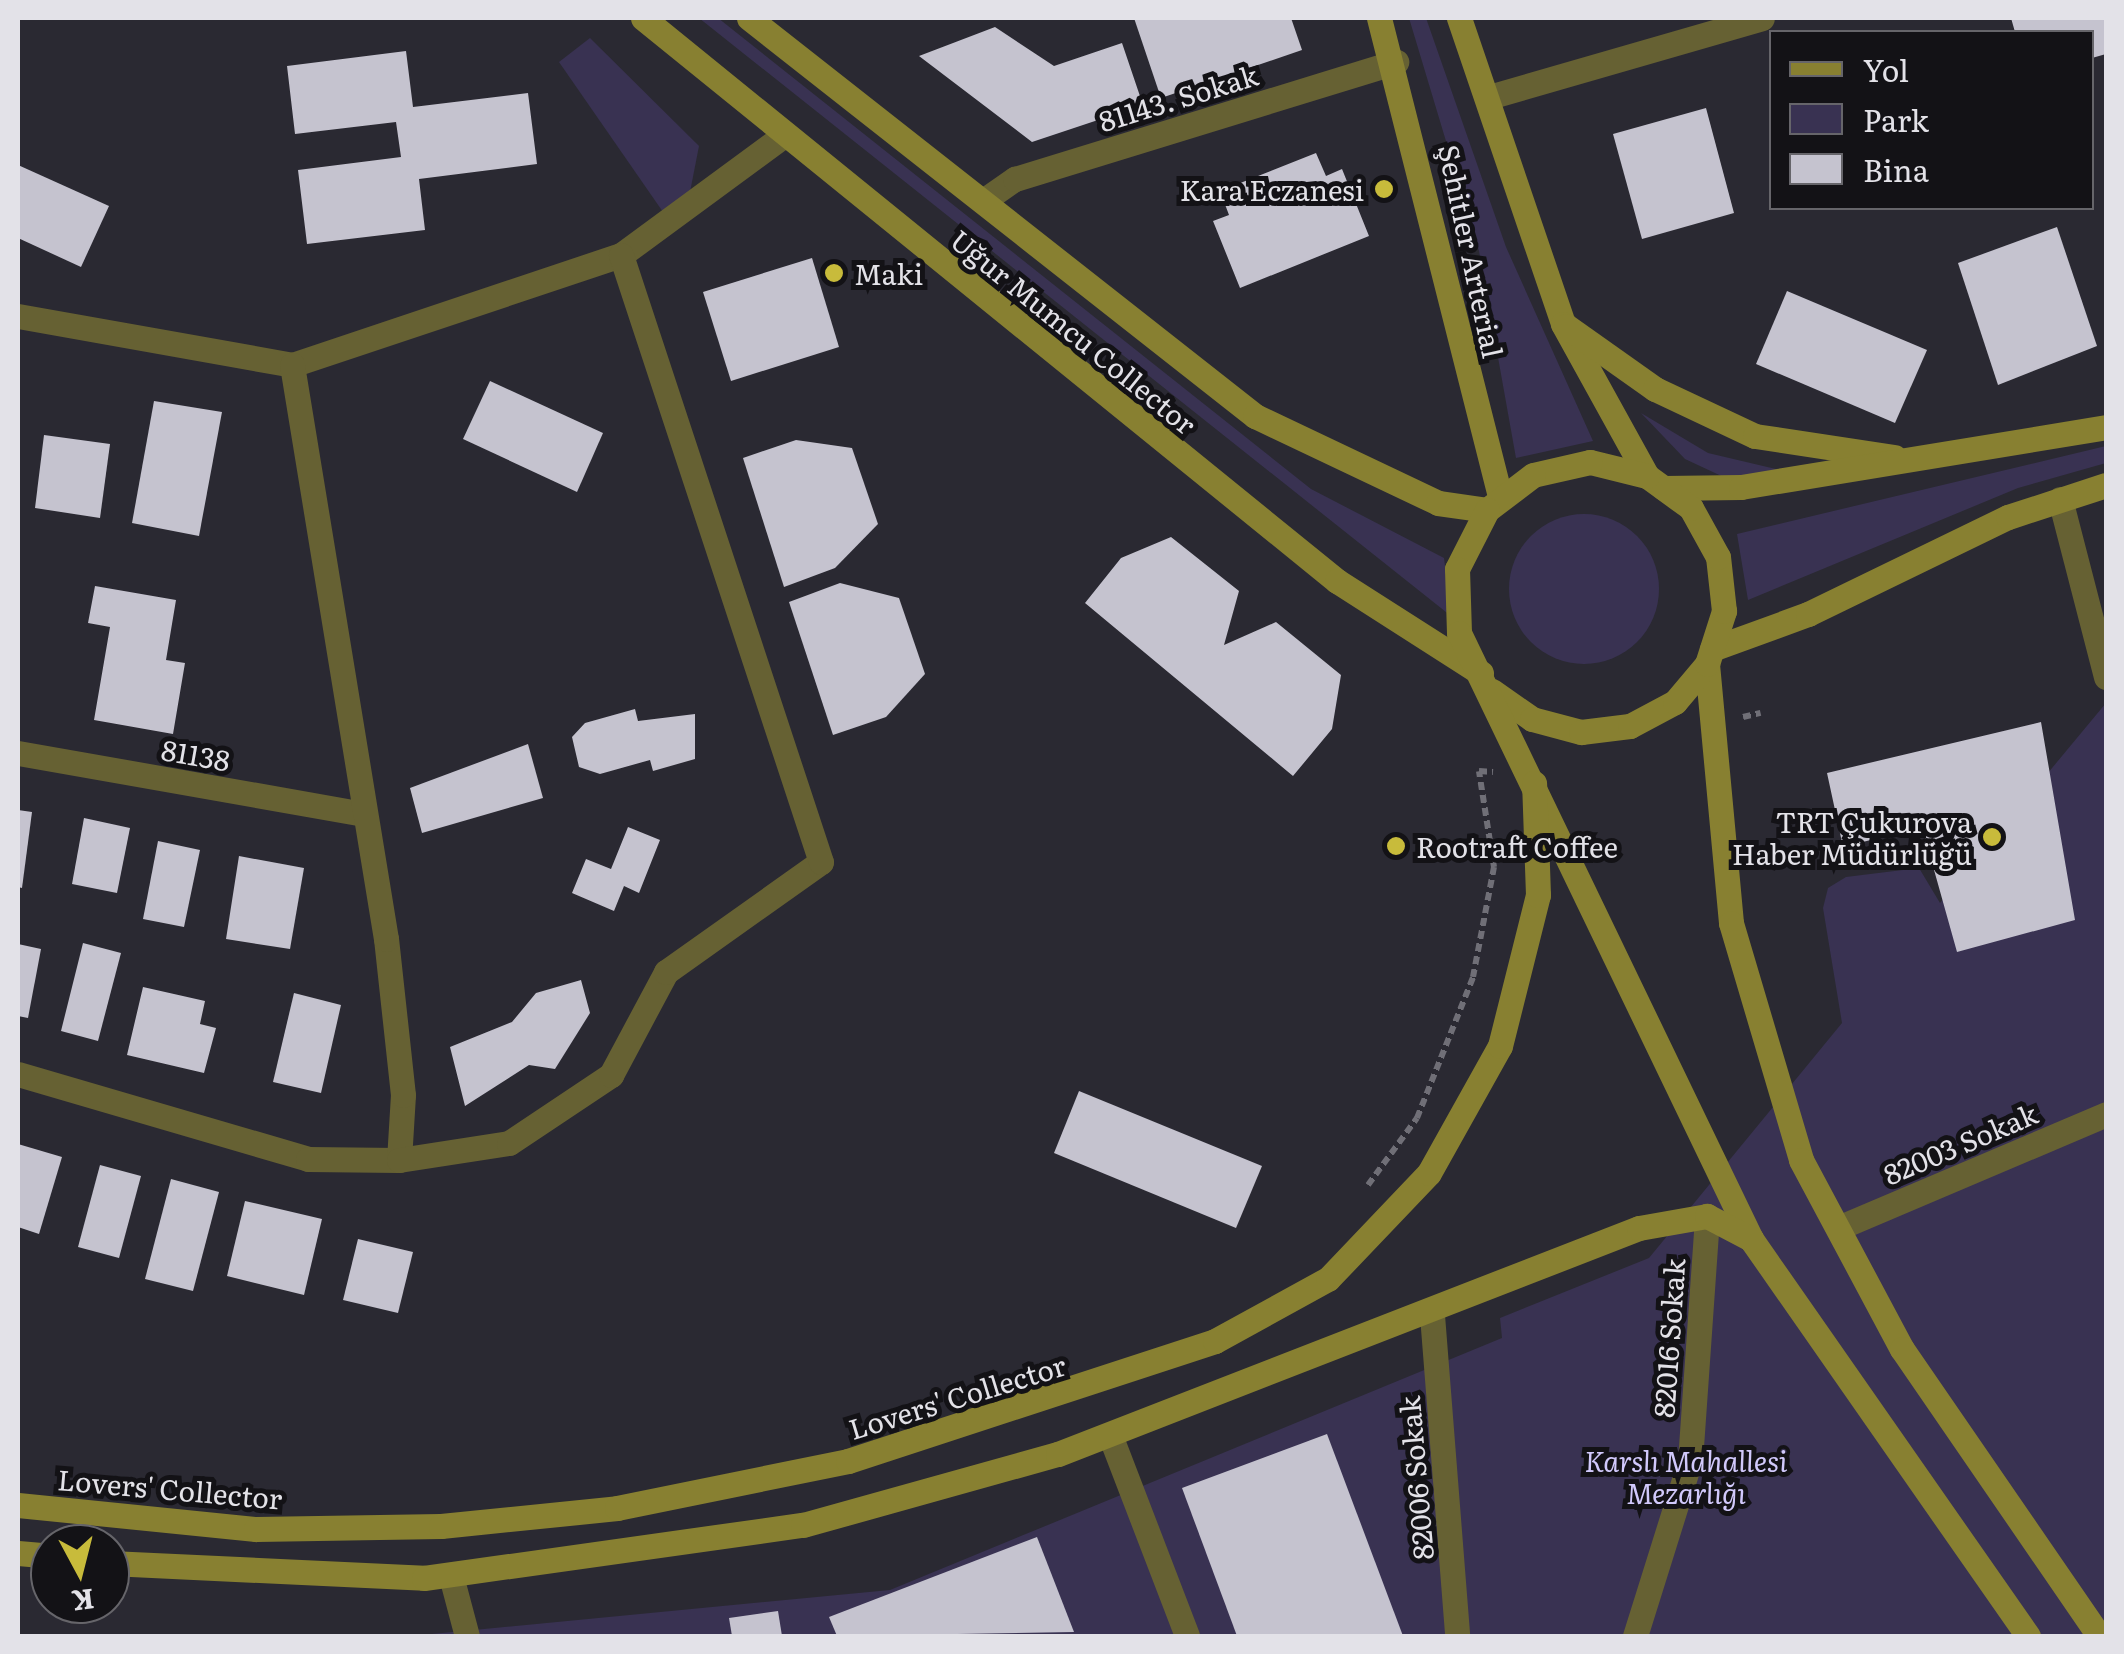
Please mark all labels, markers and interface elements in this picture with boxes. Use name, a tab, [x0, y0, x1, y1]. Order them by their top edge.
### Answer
legend	[1769, 30, 2094, 210]
text: Yol	[1863, 47, 1909, 91]
street label: 81143. Sokak	[1094, 57, 1262, 137]
text: Park	[1863, 97, 1929, 141]
street label: Şehitler Arterial	[1433, 141, 1511, 361]
text: Bina	[1863, 147, 1929, 191]
place label: Kara Eczanesi	[1180, 172, 1364, 206]
marker: Kara Eczanesi	[1373, 178, 1395, 200]
street label: Uğur Mumcu Collector	[945, 222, 1203, 440]
place label: Maki	[854, 256, 923, 290]
marker: Maki	[823, 262, 845, 284]
street label: 81138	[159, 731, 233, 777]
place label: TRT Çukurova Haber Müdürlüğü	[1732, 804, 1972, 870]
marker: TRT Çukurova Haber Müdürlüğü	[1981, 826, 2003, 848]
place label: Rootraft Coffee	[1416, 829, 1618, 863]
marker: Rootraft Coffee	[1385, 835, 1407, 857]
street label: 82003 Sokak	[1878, 1096, 2042, 1190]
street label: 82016 Sokak	[1646, 1257, 1690, 1419]
street label: Lovers' Collector	[844, 1347, 1070, 1445]
street label: 82006 Sokak	[1391, 1395, 1439, 1561]
park label: Karslı Mahallesi Mezarlığı	[1585, 1443, 1787, 1509]
street label: Lovers' Collector	[56, 1461, 284, 1515]
north arrow	[30, 1524, 130, 1624]
text: K	[70, 1580, 97, 1624]

